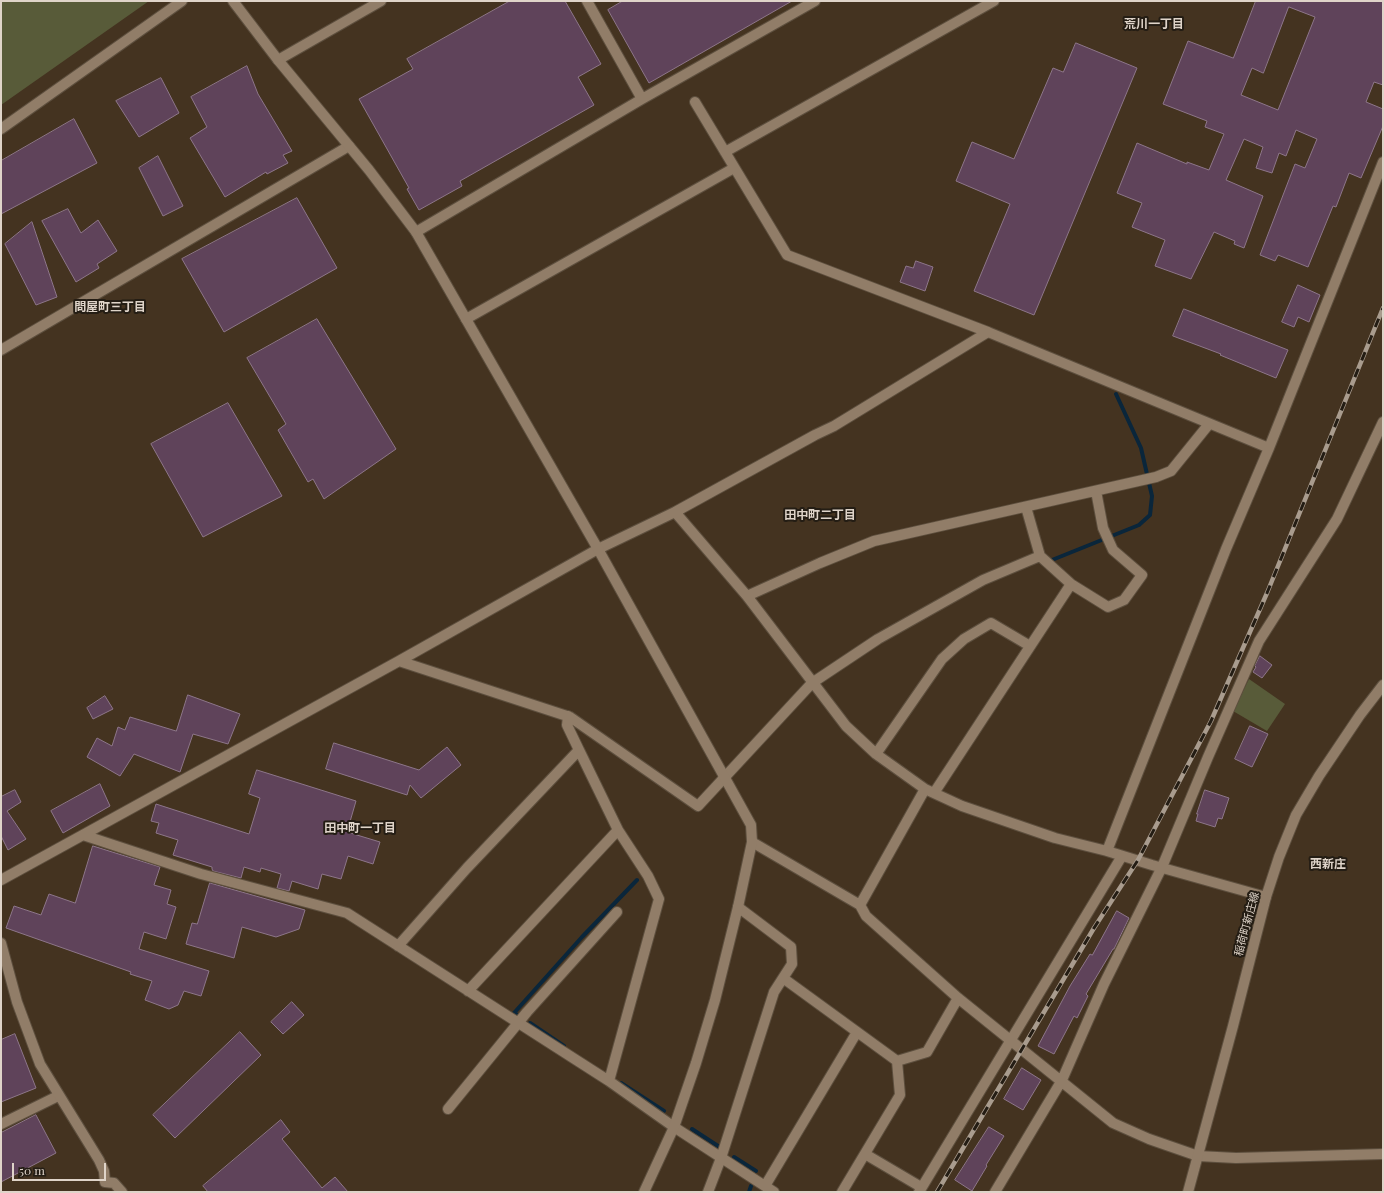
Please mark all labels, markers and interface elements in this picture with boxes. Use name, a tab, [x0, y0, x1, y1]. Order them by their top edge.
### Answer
district label: 荒川一丁目	[1124, 17, 1184, 31]
district label: 問屋町三丁目	[74, 300, 146, 314]
district label: 田中町二丁目	[784, 508, 856, 522]
district label: 田中町一丁目	[324, 821, 396, 835]
district label: 西新庄	[1310, 857, 1346, 871]
street label: 稲荷町新庄線	[1232, 890, 1262, 958]
scale bar	[14, 1155, 108, 1181]
text: 50 m	[19, 1162, 45, 1178]

